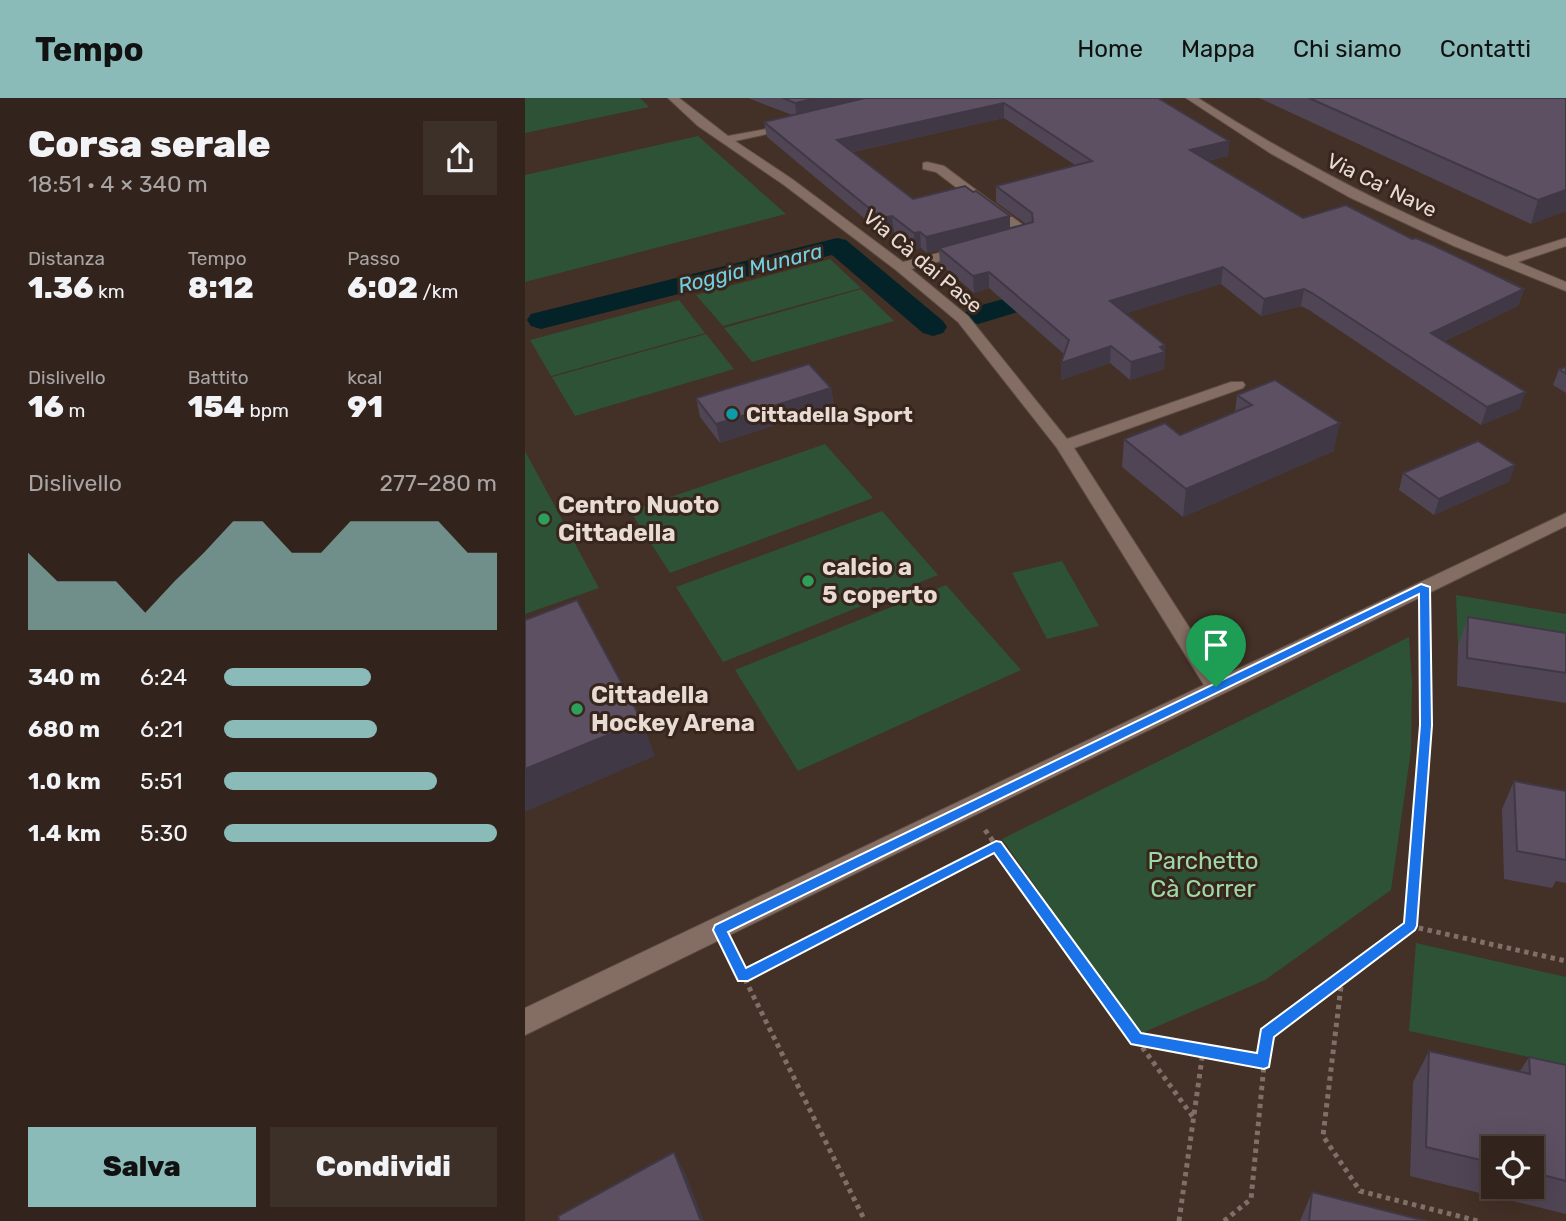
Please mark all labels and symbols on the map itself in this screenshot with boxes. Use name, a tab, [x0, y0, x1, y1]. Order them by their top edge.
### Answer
street label: Via Ca' Nave	[1323, 148, 1441, 222]
street label: Via Cà dai Pase	[858, 204, 988, 318]
water label: Roggia Munara	[675, 238, 825, 298]
place label: Cittadella Sport	[746, 402, 913, 427]
marker: Cittadella Sport	[724, 406, 740, 422]
place label: Centro Nuoto Cittadella	[558, 491, 719, 547]
marker: Centro Nuoto Cittadella	[536, 511, 552, 527]
place label: calcio a 5 coperto	[822, 553, 938, 609]
marker: calcio a 5 coperto	[800, 573, 816, 589]
pin	[1186, 615, 1246, 687]
place label: Cittadella Hockey Arena	[591, 681, 755, 737]
marker: Cittadella Hockey Arena	[569, 701, 585, 717]
park label: Parchetto Cà Correr	[1147, 847, 1259, 903]

